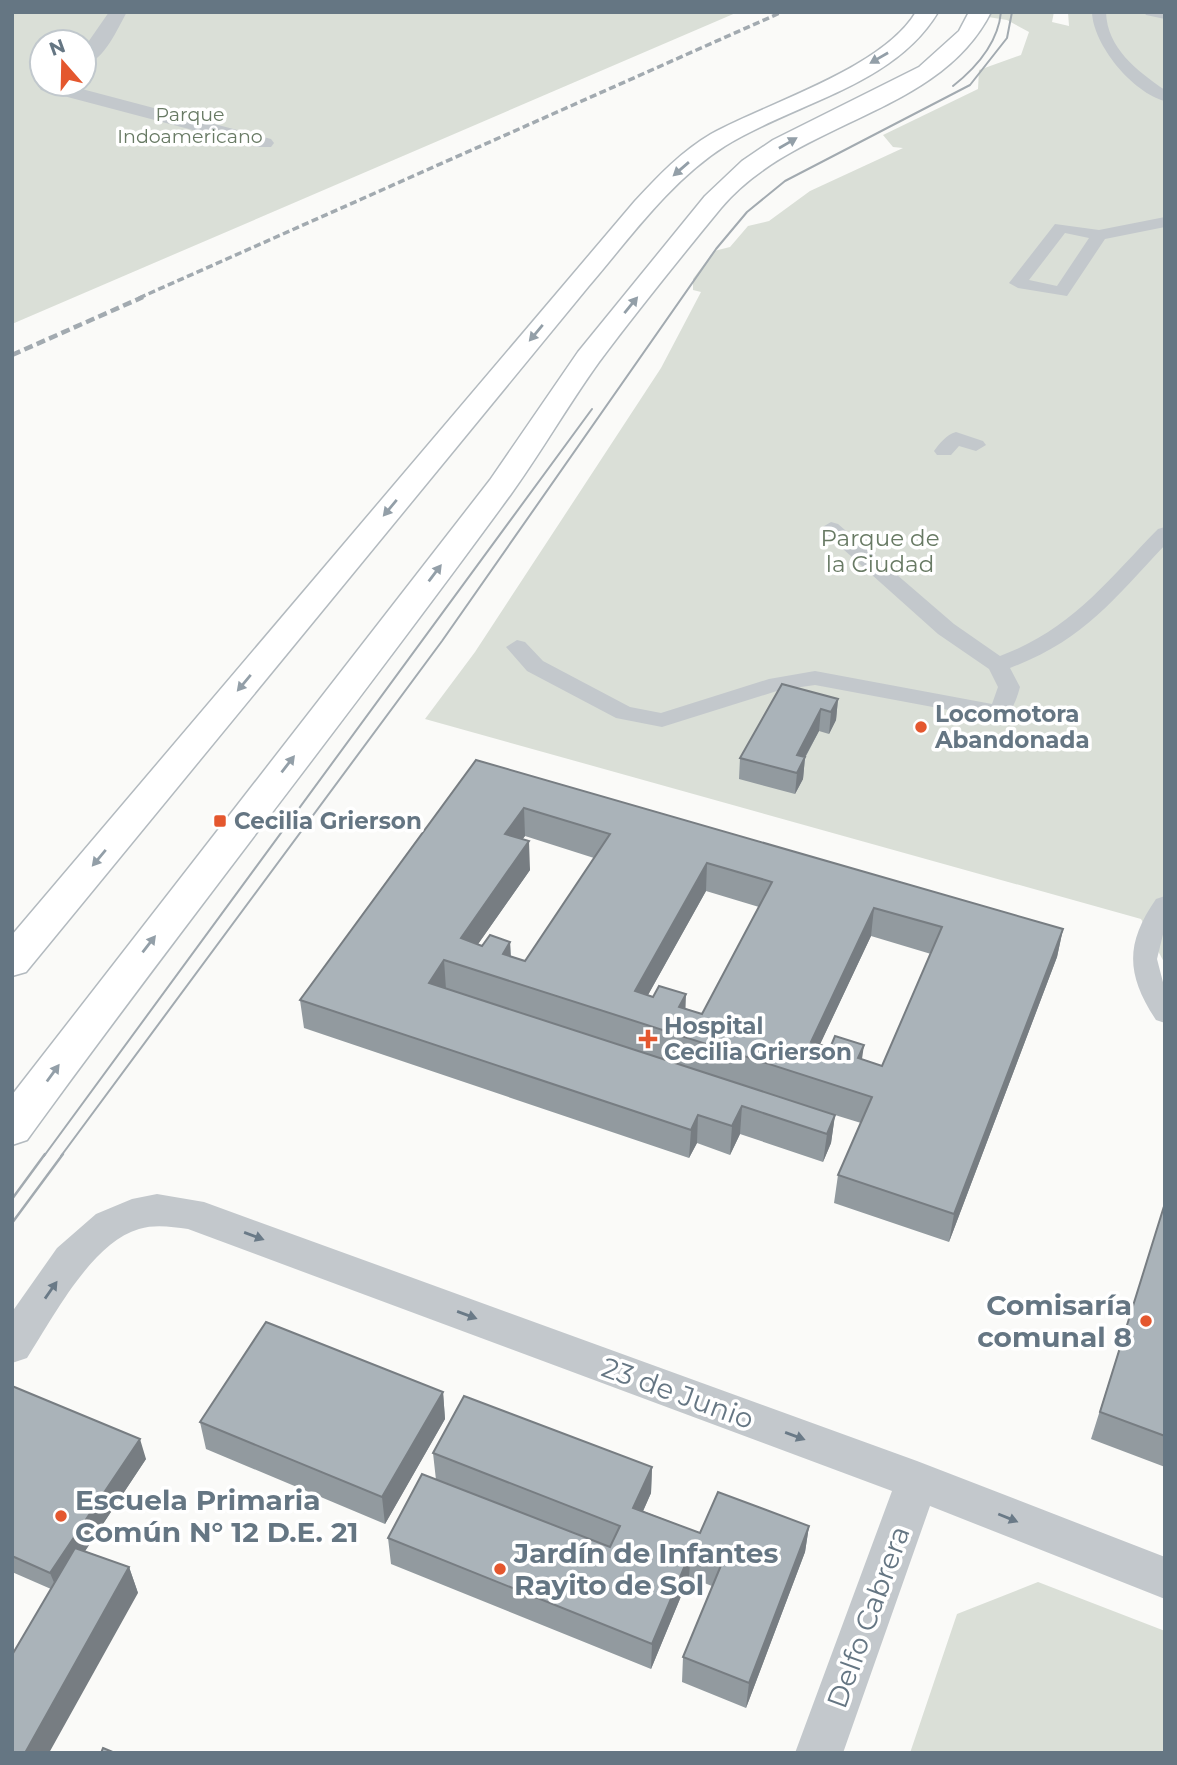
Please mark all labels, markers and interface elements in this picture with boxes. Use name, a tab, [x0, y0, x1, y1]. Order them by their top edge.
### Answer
north arrow	[28, 28, 98, 98]
text: N	[46, 34, 69, 61]
one-way arrow	[870, 52, 889, 64]
park label: Parque Indoamericano	[117, 103, 263, 148]
one-way arrow	[778, 136, 797, 149]
one-way arrow	[673, 161, 690, 176]
one-way arrow	[623, 296, 638, 314]
one-way arrow	[528, 324, 543, 342]
one-way arrow	[383, 500, 398, 517]
park label: Parque de la Ciudad	[820, 524, 940, 578]
one-way arrow	[428, 564, 442, 582]
one-way arrow	[237, 674, 252, 692]
place label: Locomotora Abandonada	[934, 700, 1090, 754]
marker: Locomotora Abandonada	[913, 719, 929, 735]
one-way arrow	[281, 755, 295, 773]
place label: Cecilia Grierson	[234, 807, 422, 835]
marker: Cecilia Grierson	[212, 813, 228, 829]
one-way arrow	[92, 849, 107, 866]
one-way arrow	[142, 935, 156, 953]
place label: Hospital Cecilia Grierson	[664, 1012, 852, 1066]
marker: Hospital Cecilia Grierson	[638, 1029, 658, 1049]
one-way arrow	[45, 1065, 60, 1083]
one-way arrow	[243, 1231, 264, 1242]
one-way arrow	[44, 1281, 58, 1299]
place label: Comisaría comunal 8	[977, 1288, 1132, 1354]
one-way arrow	[457, 1310, 478, 1321]
marker: Comisaría comunal 8	[1138, 1313, 1154, 1329]
street label: 23 de Junio	[597, 1350, 759, 1436]
one-way arrow	[785, 1431, 806, 1442]
place label: Escuela Primaria Común N° 12 D.E. 21	[75, 1483, 358, 1549]
marker: Escuela Primaria Común N° 12 D.E. 21	[53, 1508, 69, 1524]
one-way arrow	[997, 1513, 1018, 1524]
street label: Delfo Cabrera	[819, 1521, 917, 1713]
place label: Jardín de Infantes Rayito de Sol	[513, 1536, 778, 1602]
marker: Jardín de Infantes Rayito de Sol	[492, 1561, 508, 1577]

